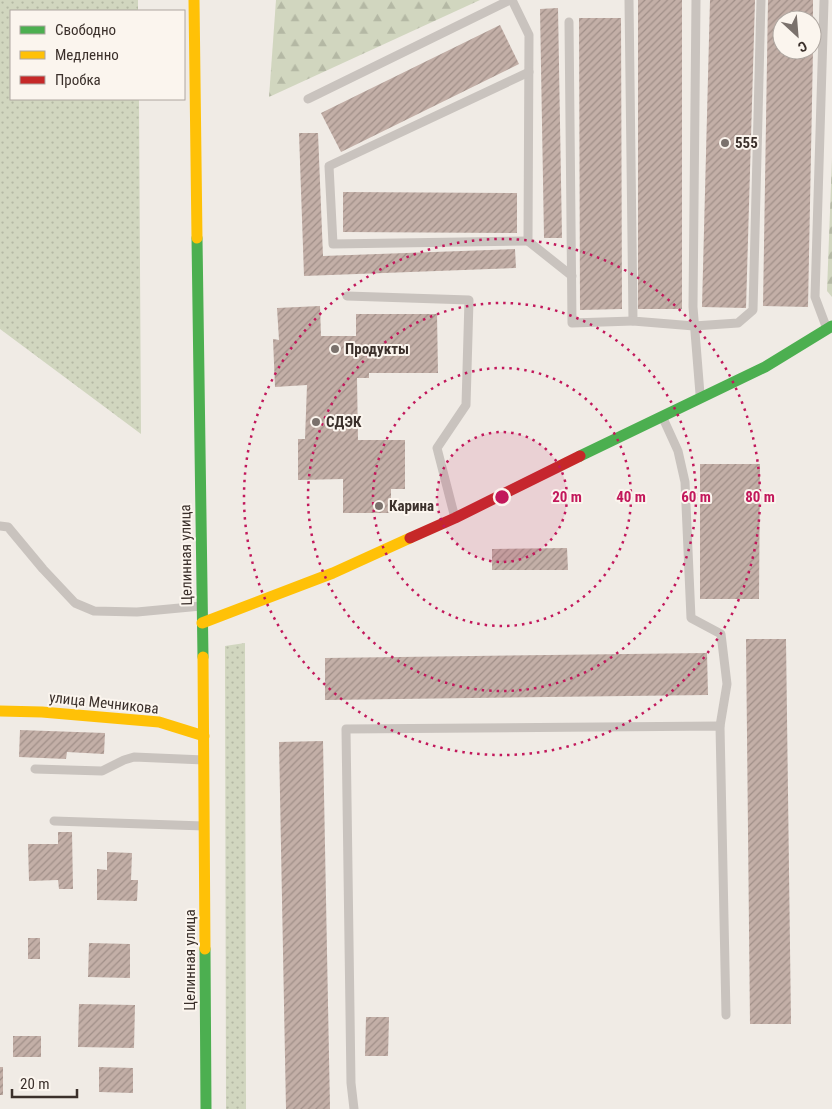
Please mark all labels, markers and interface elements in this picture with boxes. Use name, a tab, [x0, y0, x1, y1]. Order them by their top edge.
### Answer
legend	[10, 10, 185, 100]
north arrow	[772, 10, 822, 60]
text: Свободно	[55, 21, 116, 39]
text: С	[796, 38, 810, 56]
text: Медленно	[55, 46, 119, 64]
text: Пробка	[55, 71, 101, 89]
place label: 555	[735, 134, 758, 152]
marker: 555	[719, 137, 731, 149]
place label: Продукты	[345, 340, 409, 358]
marker: Продукты	[329, 343, 341, 355]
place label: СДЭК	[326, 413, 362, 431]
marker: СДЭК	[310, 416, 322, 428]
centre of rings	[493, 488, 511, 506]
text: 20 m	[552, 488, 582, 506]
text: 40 m	[616, 488, 646, 506]
text: 60 m	[681, 488, 711, 506]
text: 80 m	[745, 488, 775, 506]
place label: Карина	[389, 497, 434, 515]
marker: Карина	[373, 500, 385, 512]
street label: Целинная улица	[176, 504, 196, 606]
street label: улица Мечникова	[48, 688, 160, 718]
street label: Целинная улица	[181, 909, 199, 1011]
scale bar	[12, 1066, 78, 1098]
text: 20 m	[20, 1075, 50, 1093]

